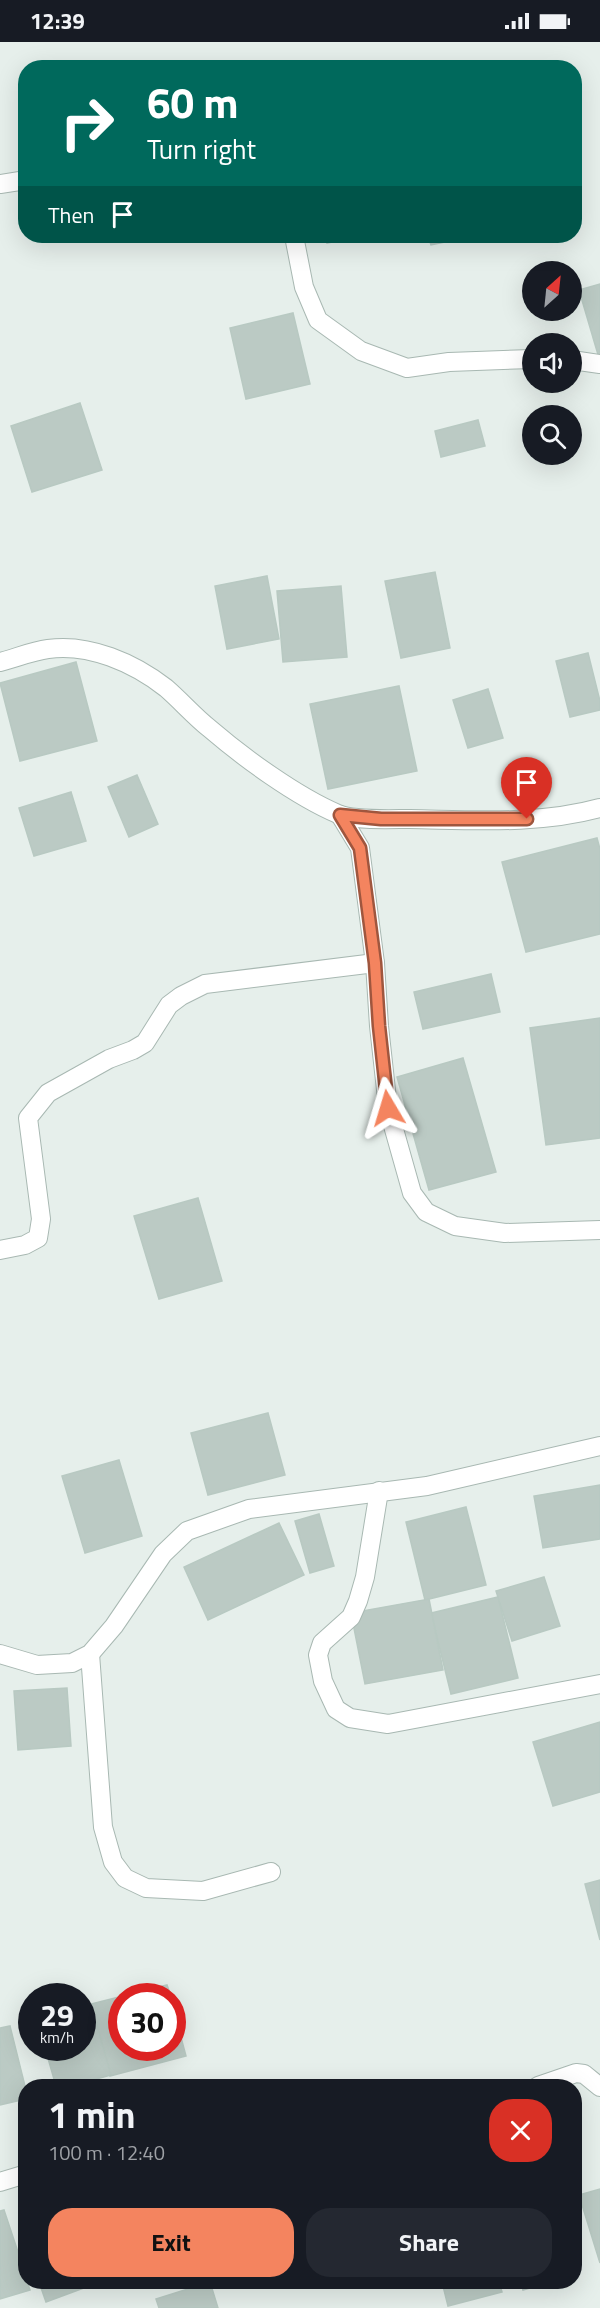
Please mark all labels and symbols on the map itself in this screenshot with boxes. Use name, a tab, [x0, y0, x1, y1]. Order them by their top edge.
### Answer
north arrow	[522, 261, 582, 321]
pin	[501, 757, 552, 819]
position arrow	[356, 1076, 420, 1140]
speed limit sign: 30	[108, 1983, 186, 2061]

